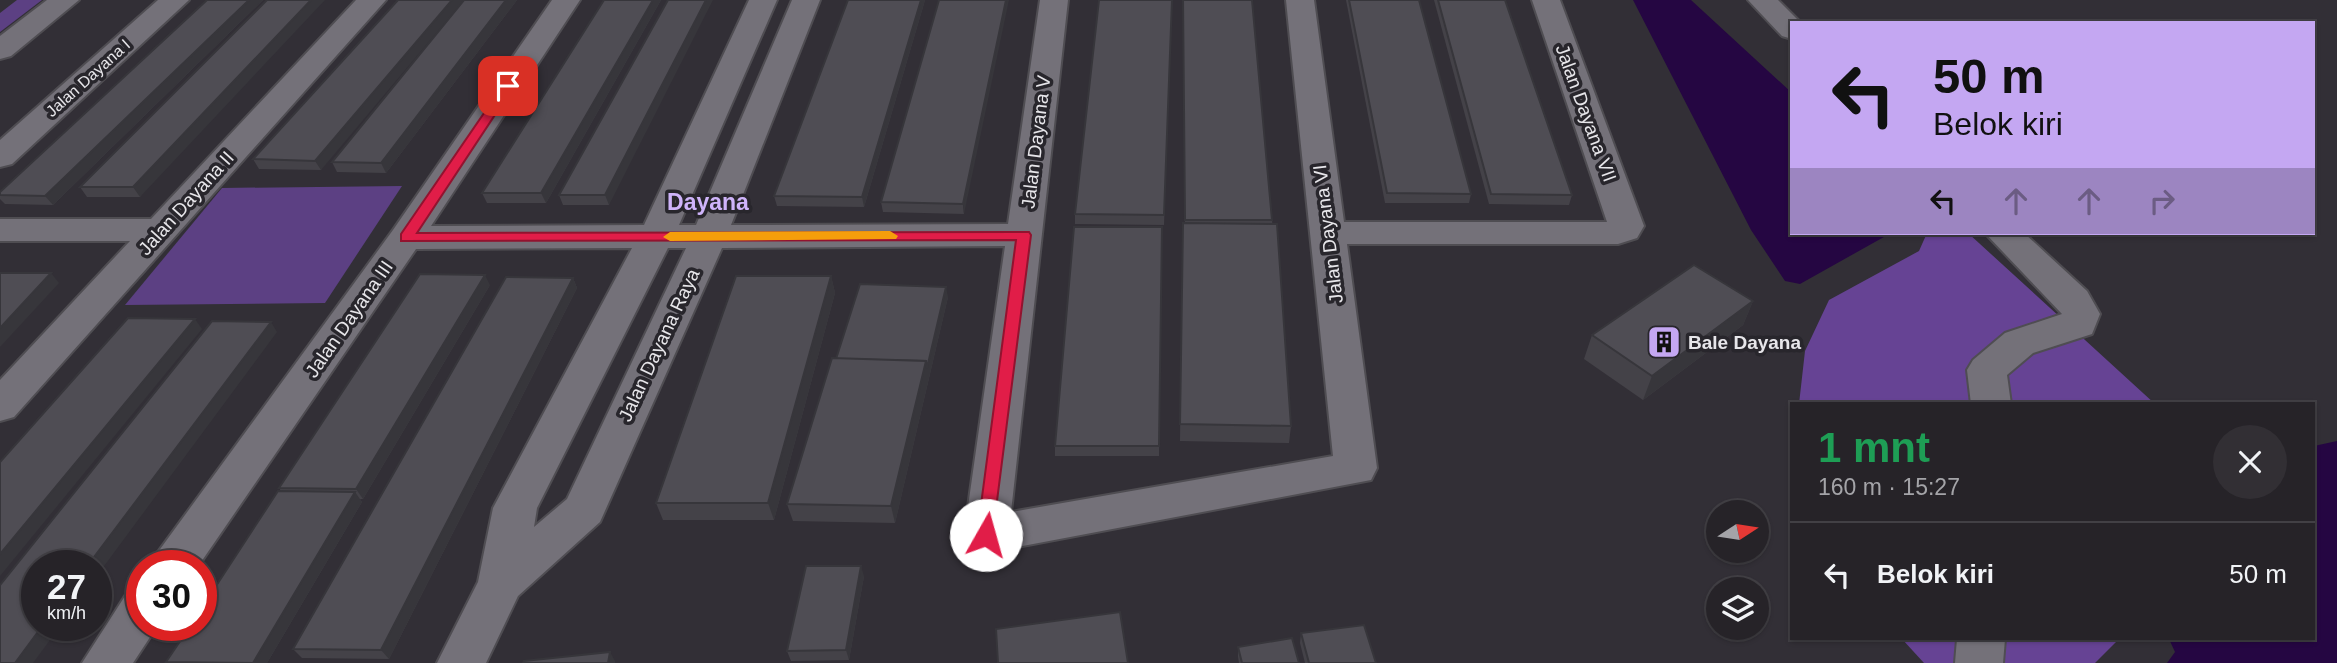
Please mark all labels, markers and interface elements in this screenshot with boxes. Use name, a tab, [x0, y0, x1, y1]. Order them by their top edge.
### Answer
street label: Jalan Dayana I	[43, 36, 133, 120]
street label: Jalan Dayana VII	[1551, 41, 1621, 185]
icon: left	[1818, 49, 1909, 140]
text: 50 m	[1933, 49, 2045, 103]
pin	[478, 56, 538, 116]
icon: arrive	[489, 67, 527, 105]
street label: Jalan Dayana V	[1017, 74, 1055, 210]
text: Belok kiri	[1933, 106, 2063, 142]
street label: Jalan Dayana II	[134, 147, 238, 259]
street label: Jalan Dayana VI	[1309, 164, 1347, 304]
icon: left	[1924, 182, 1962, 220]
icon: ahead	[1997, 182, 2035, 220]
icon: ahead	[2070, 182, 2108, 220]
icon: right	[2143, 182, 2181, 220]
district label: Dayana	[667, 189, 749, 215]
street label: Jalan Dayana III	[301, 257, 397, 381]
street label: Jalan Dayana Raya	[614, 265, 704, 425]
building icon: Bale Dayana	[1645, 323, 1683, 361]
place label: Bale Dayana	[1688, 332, 1801, 353]
text: 1 mnt	[1818, 424, 1930, 471]
button: close	[2213, 425, 2287, 499]
text: 160 m · 15:27	[1818, 474, 1960, 500]
position arrow	[949, 498, 1023, 572]
north arrow	[1706, 500, 1769, 564]
map controls	[1706, 500, 1769, 640]
speed limit sign: 30	[126, 550, 217, 641]
icon: left	[1818, 556, 1856, 594]
text: Belok kiri	[1877, 559, 1994, 589]
text: 50 m	[2229, 559, 2287, 589]
text: 27	[47, 567, 86, 606]
button: layers	[1706, 577, 1769, 640]
text: km/h	[47, 603, 86, 623]

